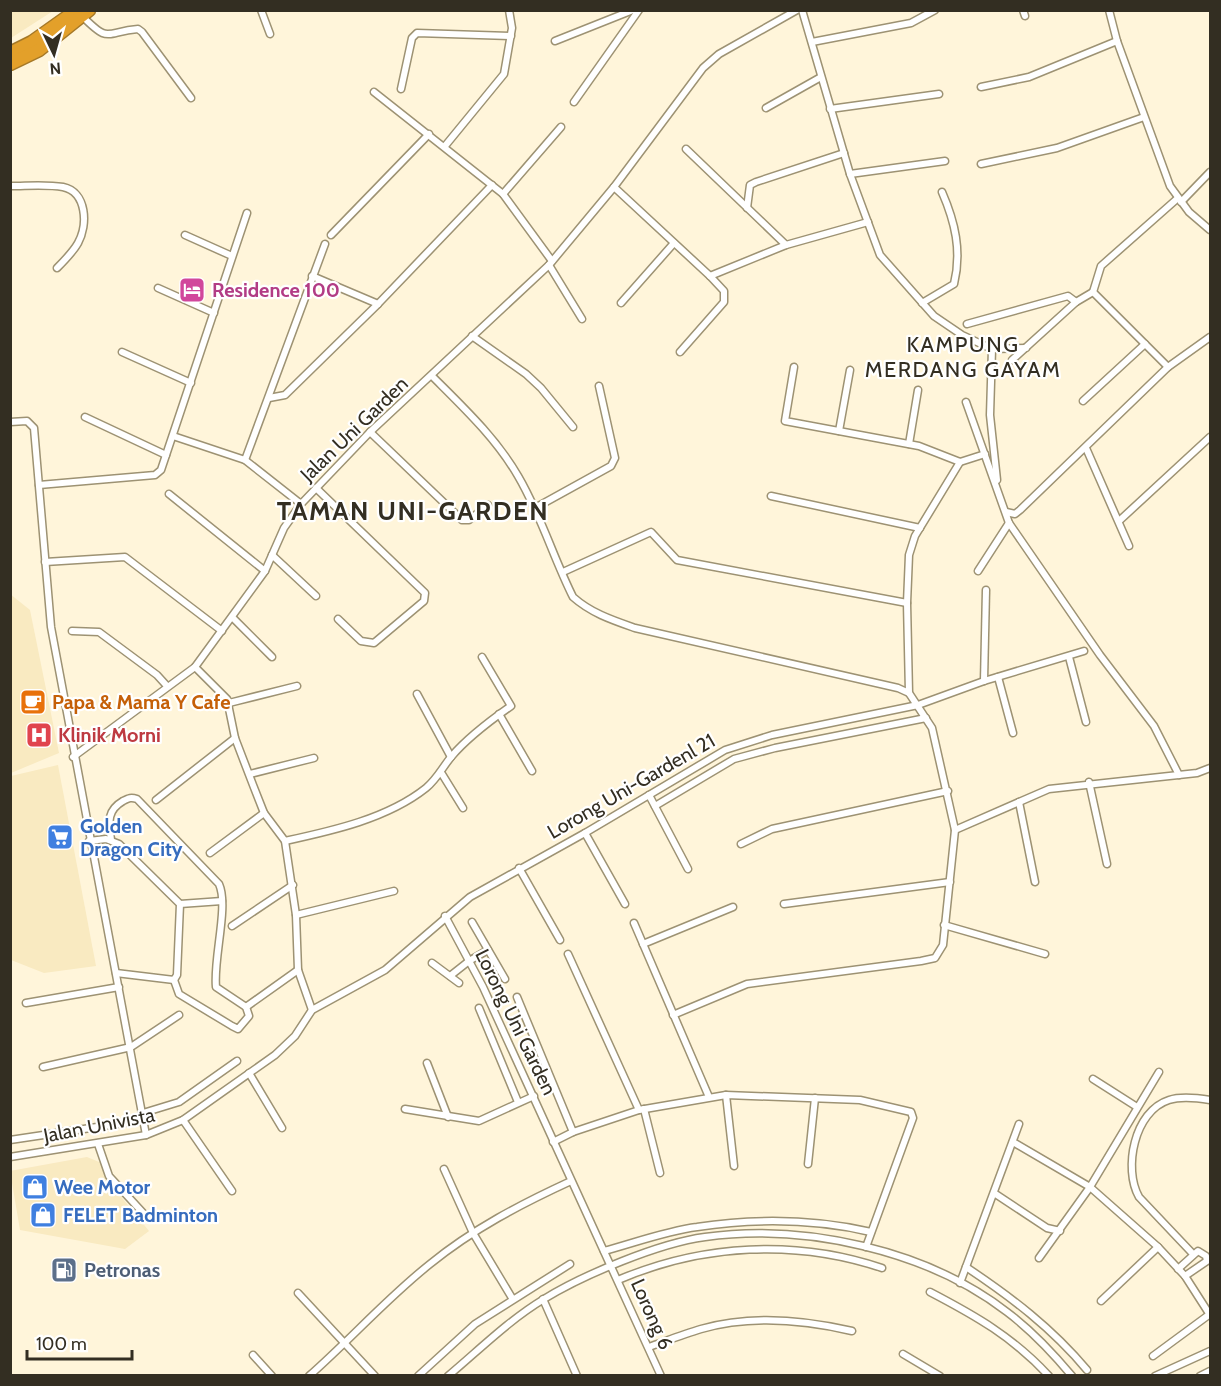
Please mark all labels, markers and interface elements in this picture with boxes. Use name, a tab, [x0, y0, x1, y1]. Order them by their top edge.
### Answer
north arrow	[24, 24, 84, 84]
text: N	[49, 58, 62, 78]
hotel icon: Residence 100	[177, 275, 207, 305]
place label: Residence 100	[212, 278, 340, 302]
district label: KAMPUNG MERDANG GAYAM	[865, 331, 1061, 383]
street label: Jalan Uni Garden	[295, 372, 413, 487]
district label: TAMAN UNI-GARDEN	[277, 495, 549, 527]
cafe icon: Papa & Mama Y Cafe	[18, 687, 48, 717]
place label: Papa & Mama Y Cafe	[52, 690, 231, 714]
hospital icon: Klinik Morni	[24, 720, 54, 750]
place label: Klinik Morni	[58, 723, 161, 747]
street label: Lorong Uni-Gardenl 21	[543, 728, 719, 844]
place label: Golden Dragon City	[80, 814, 183, 861]
supermarket icon: Golden Dragon City	[45, 822, 75, 852]
street label: Lorong Uni Garden	[470, 945, 562, 1099]
street label: Jalan Univista	[40, 1102, 157, 1148]
shop icon: Wee Motor	[20, 1172, 50, 1202]
place label: Wee Motor	[54, 1175, 151, 1199]
shop icon: FELET Badminton	[28, 1200, 58, 1230]
place label: FELET Badminton	[63, 1203, 218, 1227]
fuel station icon: Petronas	[49, 1255, 79, 1285]
place label: Petronas	[84, 1258, 160, 1282]
street label: Lorong 6	[626, 1275, 678, 1353]
scale bar	[27, 1323, 132, 1361]
text: 100 m	[36, 1333, 87, 1355]

